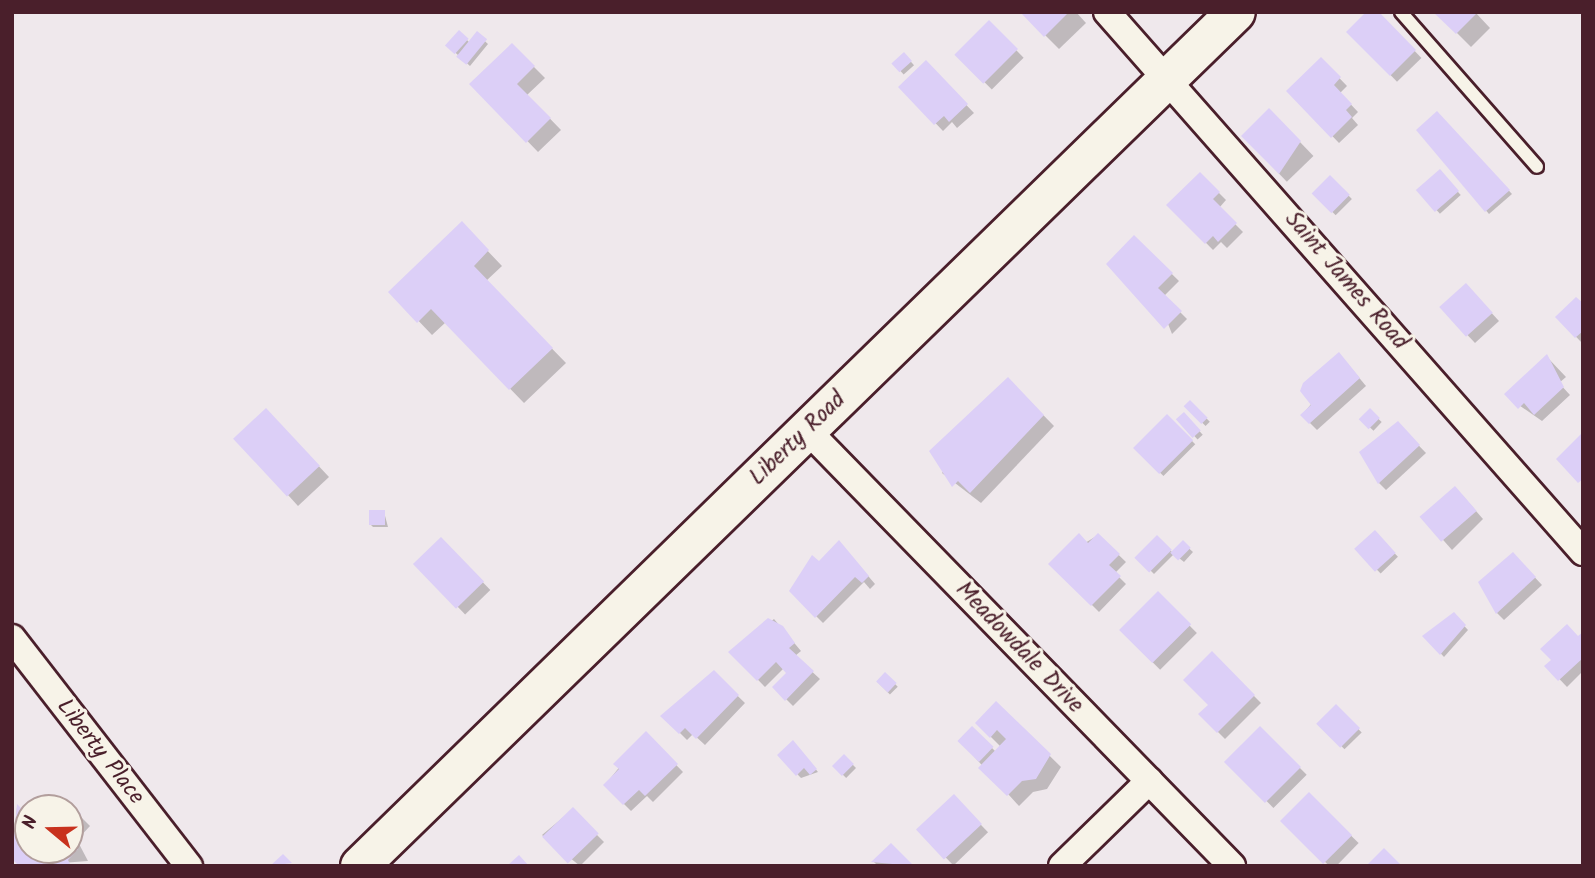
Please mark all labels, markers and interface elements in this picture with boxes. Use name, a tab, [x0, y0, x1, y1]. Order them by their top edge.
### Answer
street label: Saint James Road	[1278, 206, 1414, 356]
street label: Liberty Road	[744, 386, 852, 492]
street label: Meadowdale Drive	[949, 577, 1089, 719]
street label: Liberty Place	[50, 694, 150, 810]
north arrow	[14, 794, 84, 864]
text: N	[15, 812, 47, 833]

